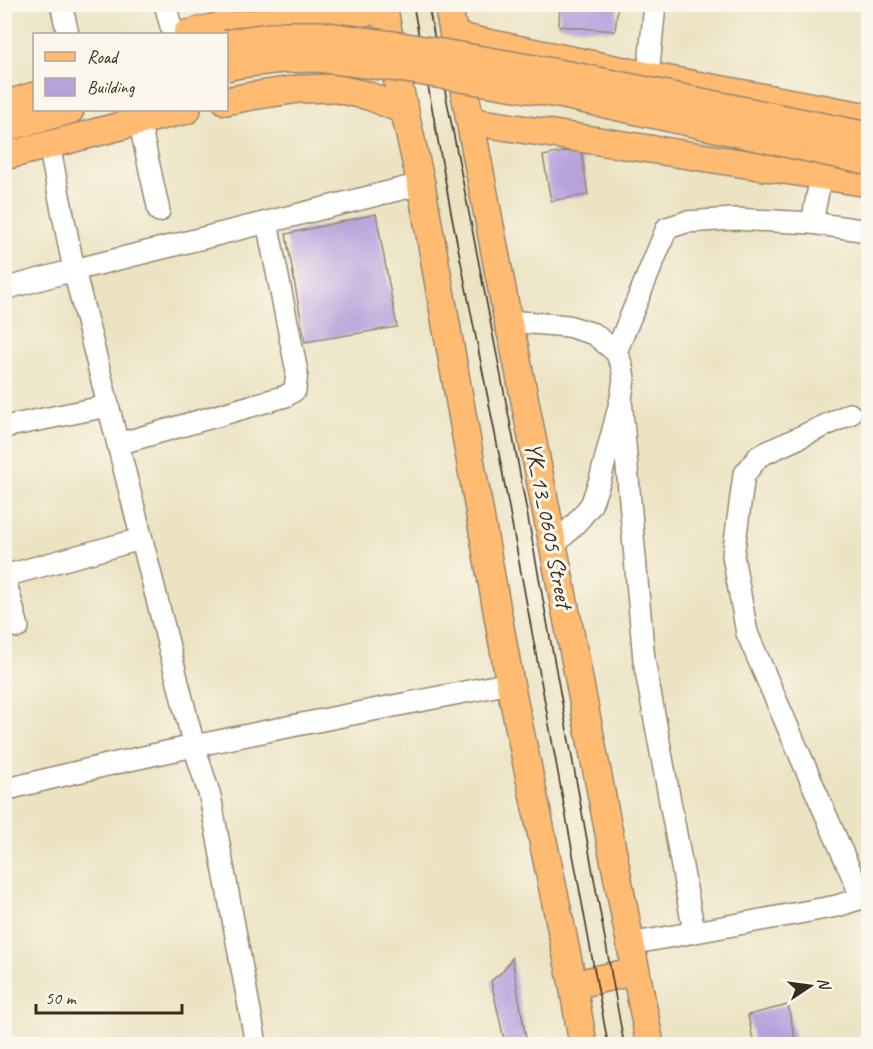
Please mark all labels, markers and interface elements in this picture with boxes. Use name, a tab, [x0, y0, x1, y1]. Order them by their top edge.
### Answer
legend	[33, 33, 228, 111]
text: Road	[87, 46, 120, 68]
text: Building	[87, 76, 136, 98]
street label: YK_13_0605 Street	[518, 440, 580, 613]
north arrow	[780, 956, 840, 1016]
text: N	[813, 976, 835, 993]
scale bar	[36, 977, 182, 1015]
text: 50 m	[45, 987, 78, 1009]

